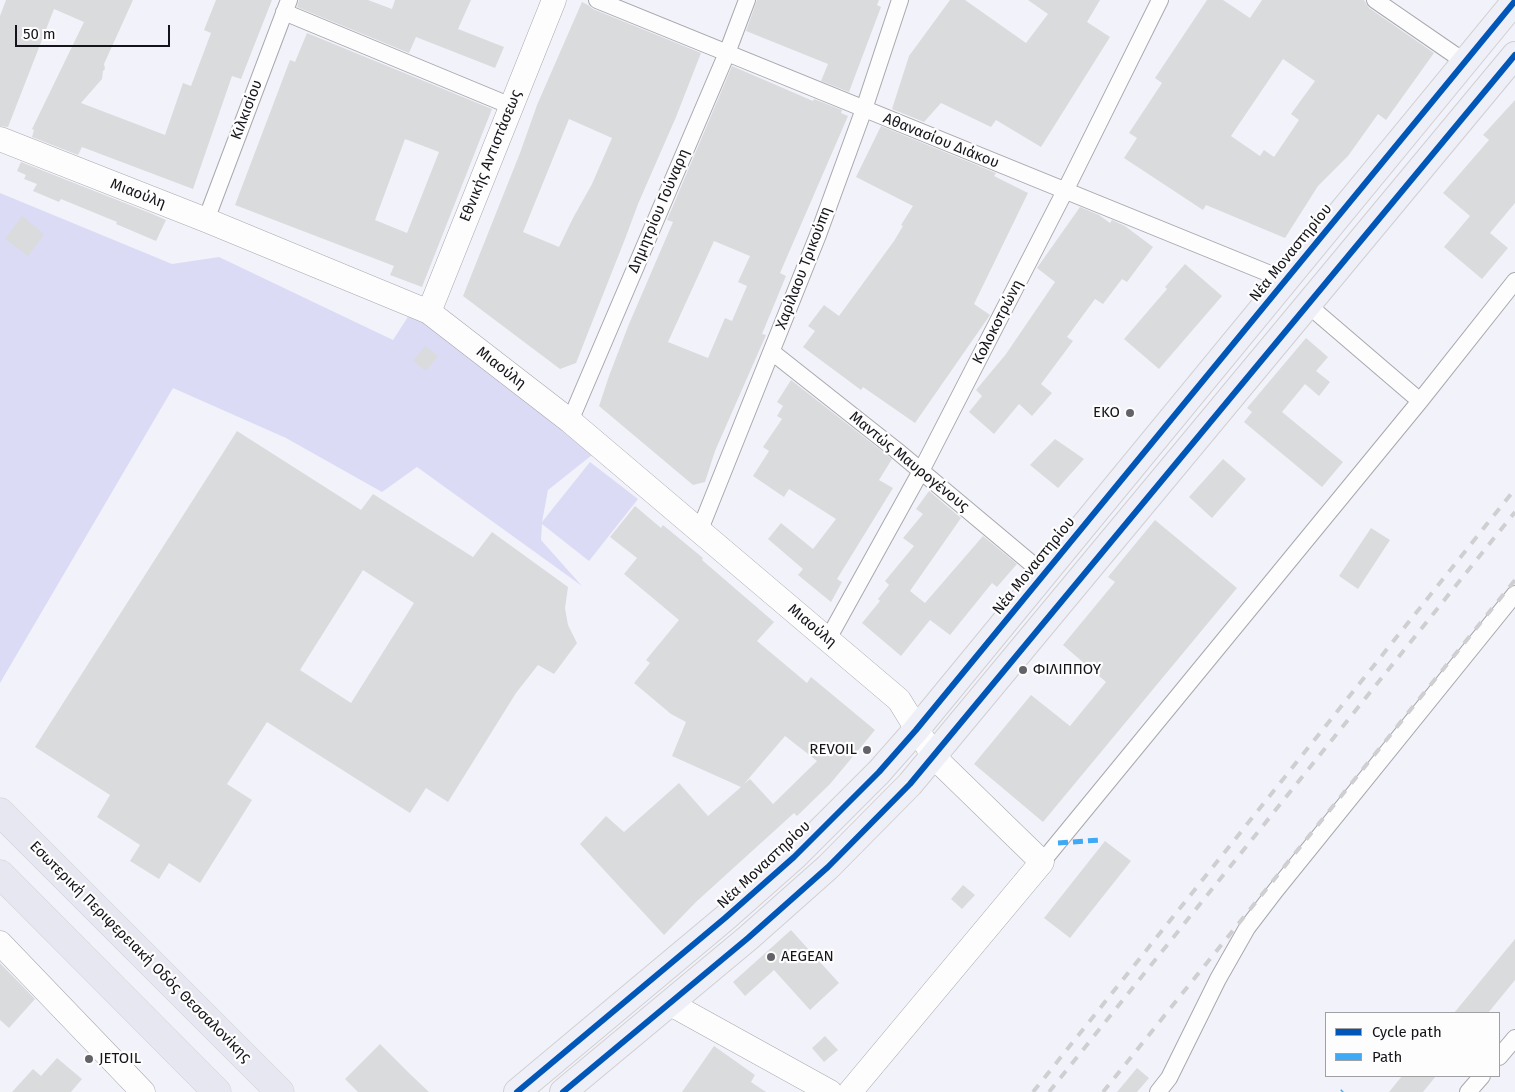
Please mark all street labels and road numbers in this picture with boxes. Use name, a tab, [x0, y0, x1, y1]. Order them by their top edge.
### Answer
street label: Κιλκισίου	[227, 77, 267, 143]
street label: Εθνικής Αντιστάσεως	[456, 87, 526, 225]
street label: Αθανασίου Διάκου	[880, 110, 1002, 172]
street label: Δημητρίου Γούναρη	[625, 146, 693, 276]
street label: Μιαούλη	[108, 175, 168, 213]
street label: Νέα Μοναστηρίου	[1246, 200, 1336, 306]
street label: Χαρίλαου Τρικούπη	[772, 204, 836, 332]
street label: Κολοκοτρώνη	[969, 277, 1027, 367]
street label: Μιαούλη	[473, 343, 529, 393]
street label: Μαντώς Μαυρογένους	[845, 408, 973, 516]
street label: Νέα Μοναστηρίου	[989, 513, 1079, 619]
street label: Μιαούλη	[784, 600, 840, 652]
street label: Νέα Μοναστηρίου	[714, 817, 814, 913]
street label: Εσωτερική Περιφερειακή Οδός Θεσσαλονίκης	[26, 838, 254, 1066]

